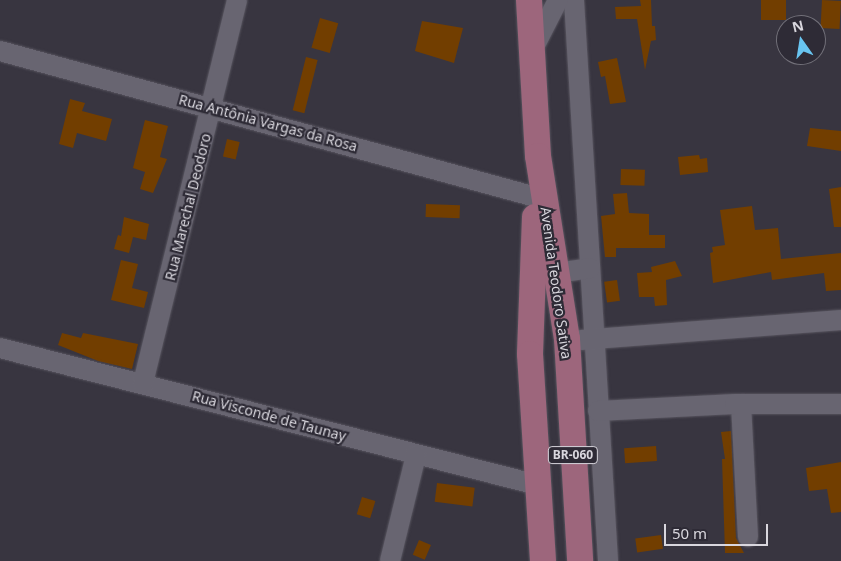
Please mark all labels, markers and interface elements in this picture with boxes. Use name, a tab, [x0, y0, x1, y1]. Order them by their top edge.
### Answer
north arrow	[776, 15, 826, 65]
text: N	[790, 15, 805, 36]
street label: Rua Antônia Vargas da Rosa	[177, 91, 359, 155]
street label: Rua Marechal Deodoro	[162, 132, 214, 282]
street label: Avenida Teodoro Sativa	[537, 206, 575, 360]
street label: Rua Visconde de Taunay	[190, 387, 348, 445]
road number: BR-060	[547, 446, 599, 464]
scale bar	[666, 514, 770, 546]
text: 50 m	[672, 523, 707, 543]

